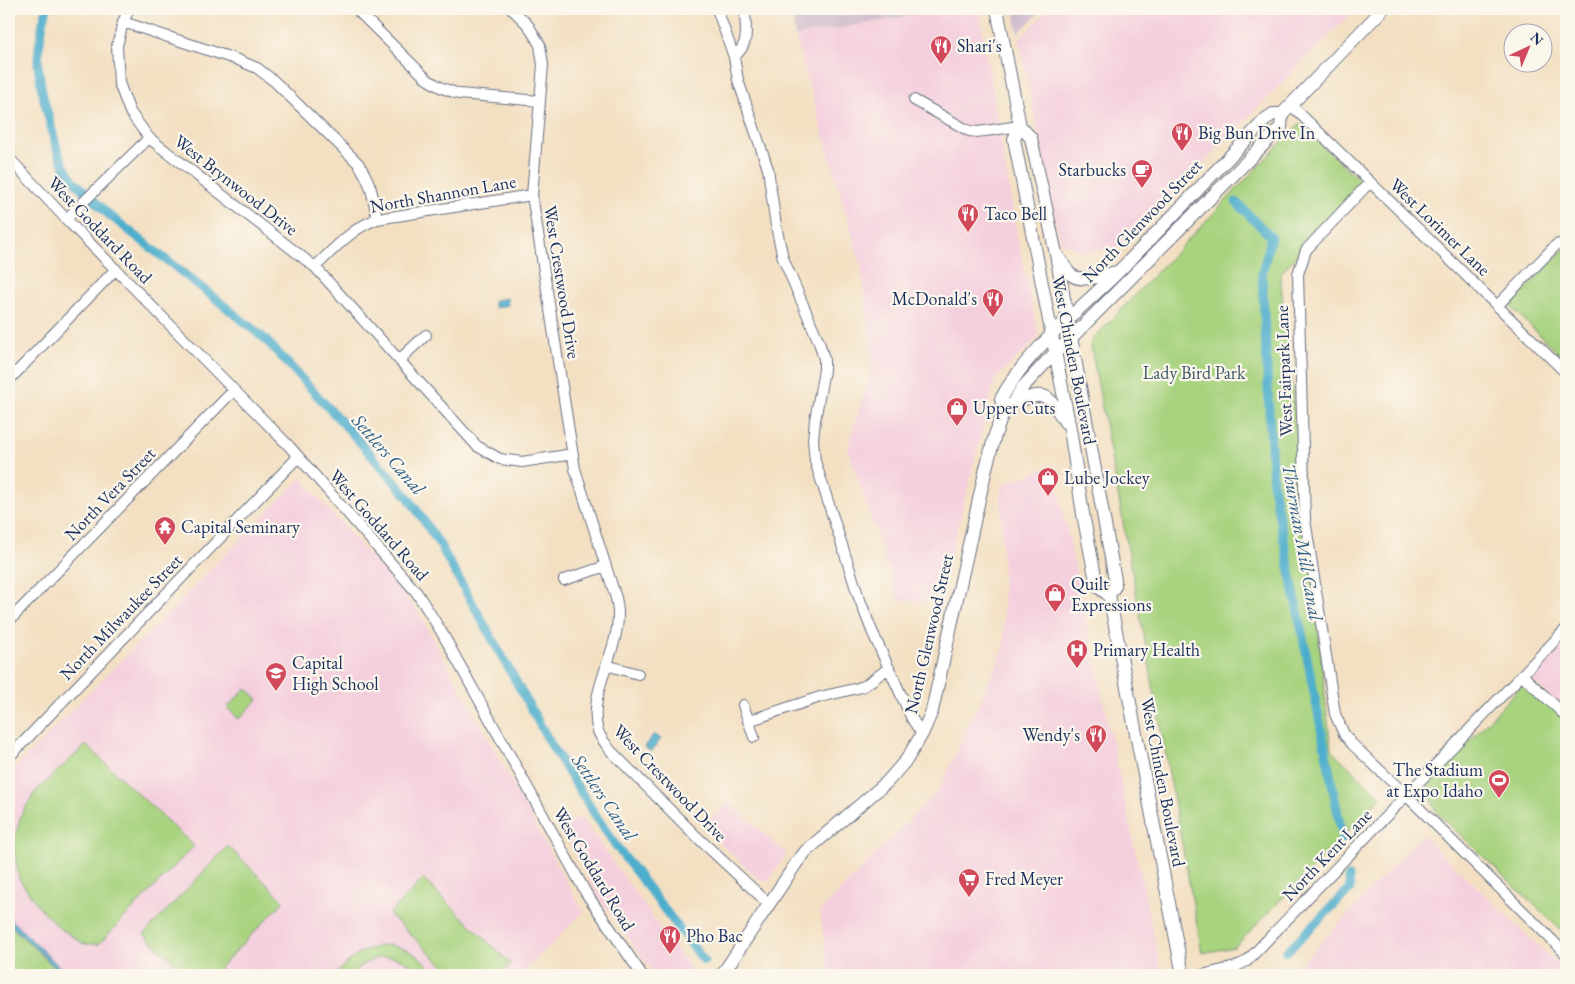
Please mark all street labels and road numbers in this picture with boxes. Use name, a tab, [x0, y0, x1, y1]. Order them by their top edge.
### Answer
street label: West Brynwood Drive	[170, 129, 303, 240]
street label: North Glenwood Street	[1077, 154, 1207, 287]
street label: North Shannon Lane	[368, 169, 518, 218]
street label: West Goddard Road	[43, 171, 158, 289]
street label: West Lorimer Lane	[1385, 173, 1496, 281]
street label: West Crestwood Drive	[539, 204, 586, 360]
street label: West Chinden Boulevard	[1047, 273, 1102, 447]
street label: West Fairpark Lane	[1270, 305, 1297, 437]
street label: North Vera Street	[59, 442, 160, 545]
street label: West Goddard Road	[325, 464, 435, 586]
street label: North Milwaukee Street	[54, 548, 187, 685]
street label: North Glenwood Street	[899, 551, 958, 716]
street label: West Chinden Boulevard	[1136, 695, 1191, 869]
street label: West Crestwood Drive	[608, 719, 732, 846]
street label: West Goddard Road	[548, 803, 641, 936]
street label: North Kent Lane	[1277, 804, 1377, 906]

